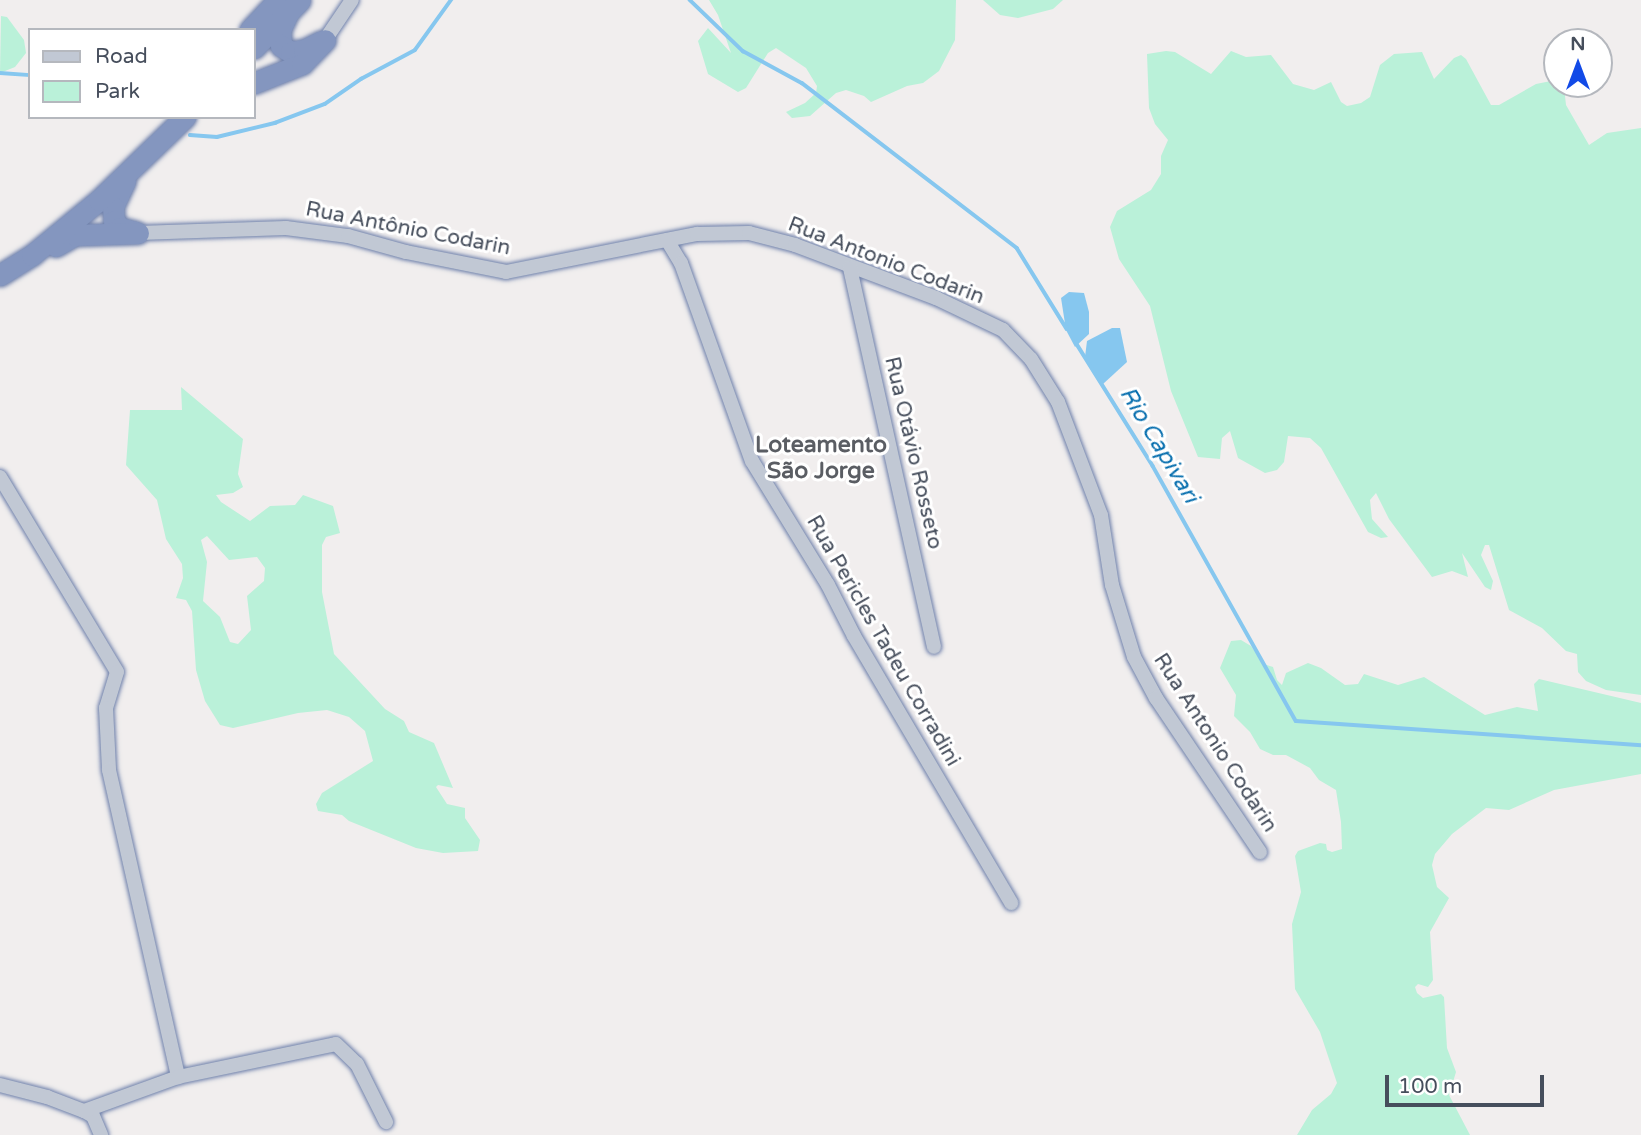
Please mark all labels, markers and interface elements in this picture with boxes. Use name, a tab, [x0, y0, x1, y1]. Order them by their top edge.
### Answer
legend	[28, 28, 256, 119]
north arrow	[1543, 28, 1613, 98]
text: N	[1570, 33, 1586, 55]
text: Road	[95, 44, 148, 69]
text: Park	[95, 79, 140, 104]
street label: Rua Antônio Codarin	[303, 197, 513, 261]
street label: Rua Antonio Codarin	[784, 212, 988, 310]
street label: Rua Otávio Rosseto	[879, 354, 947, 552]
water label: Rio Capivari	[1114, 382, 1204, 508]
district label: Loteamento São Jorge	[755, 431, 887, 485]
street label: Rua Pericles Tadeu Corradini	[801, 511, 965, 771]
street label: Rua Antonio Codarin	[1148, 649, 1282, 837]
scale bar	[1389, 1062, 1548, 1106]
text: 100 m	[1398, 1074, 1462, 1099]

